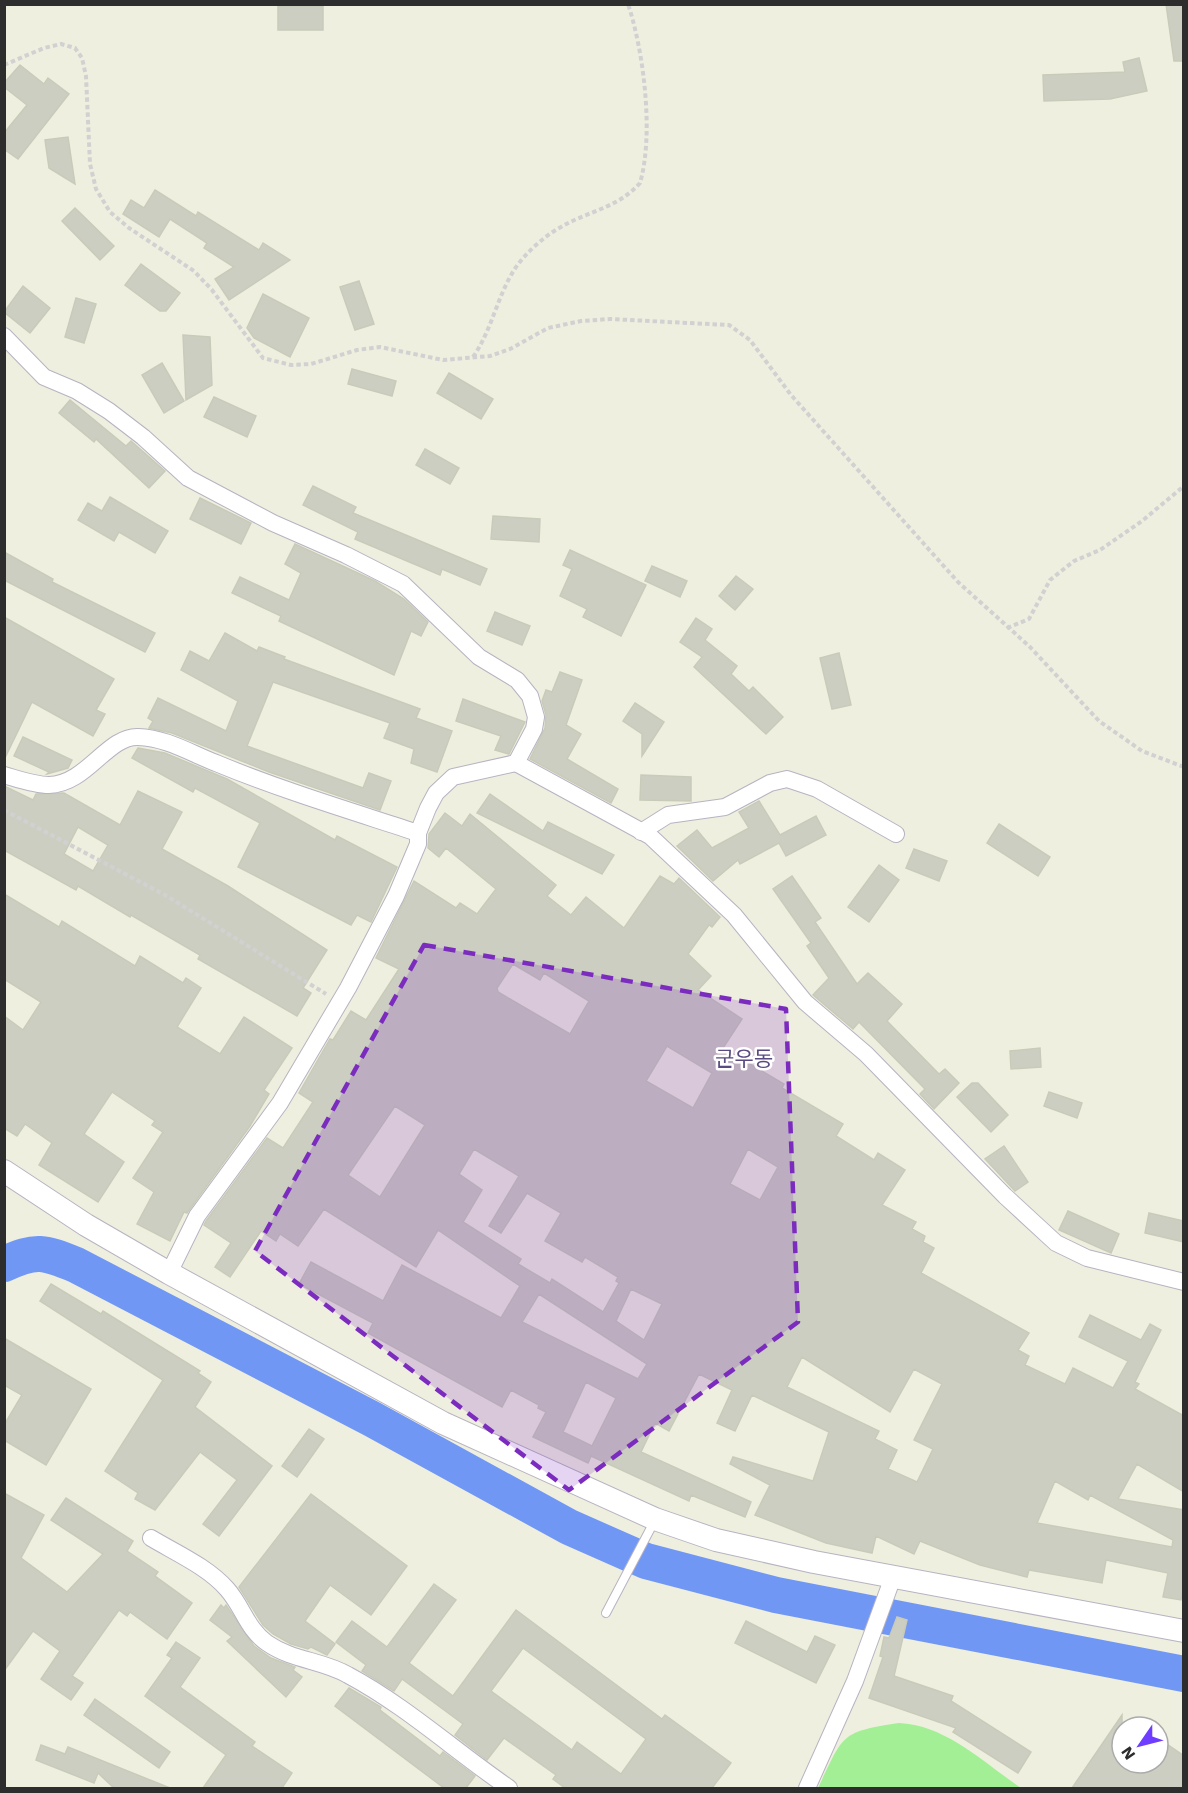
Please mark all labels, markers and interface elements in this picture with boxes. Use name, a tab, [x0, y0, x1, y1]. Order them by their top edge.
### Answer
district label: 군우동	[715, 1046, 773, 1071]
north arrow	[1110, 1715, 1170, 1775]
text: N	[1117, 1743, 1139, 1764]

